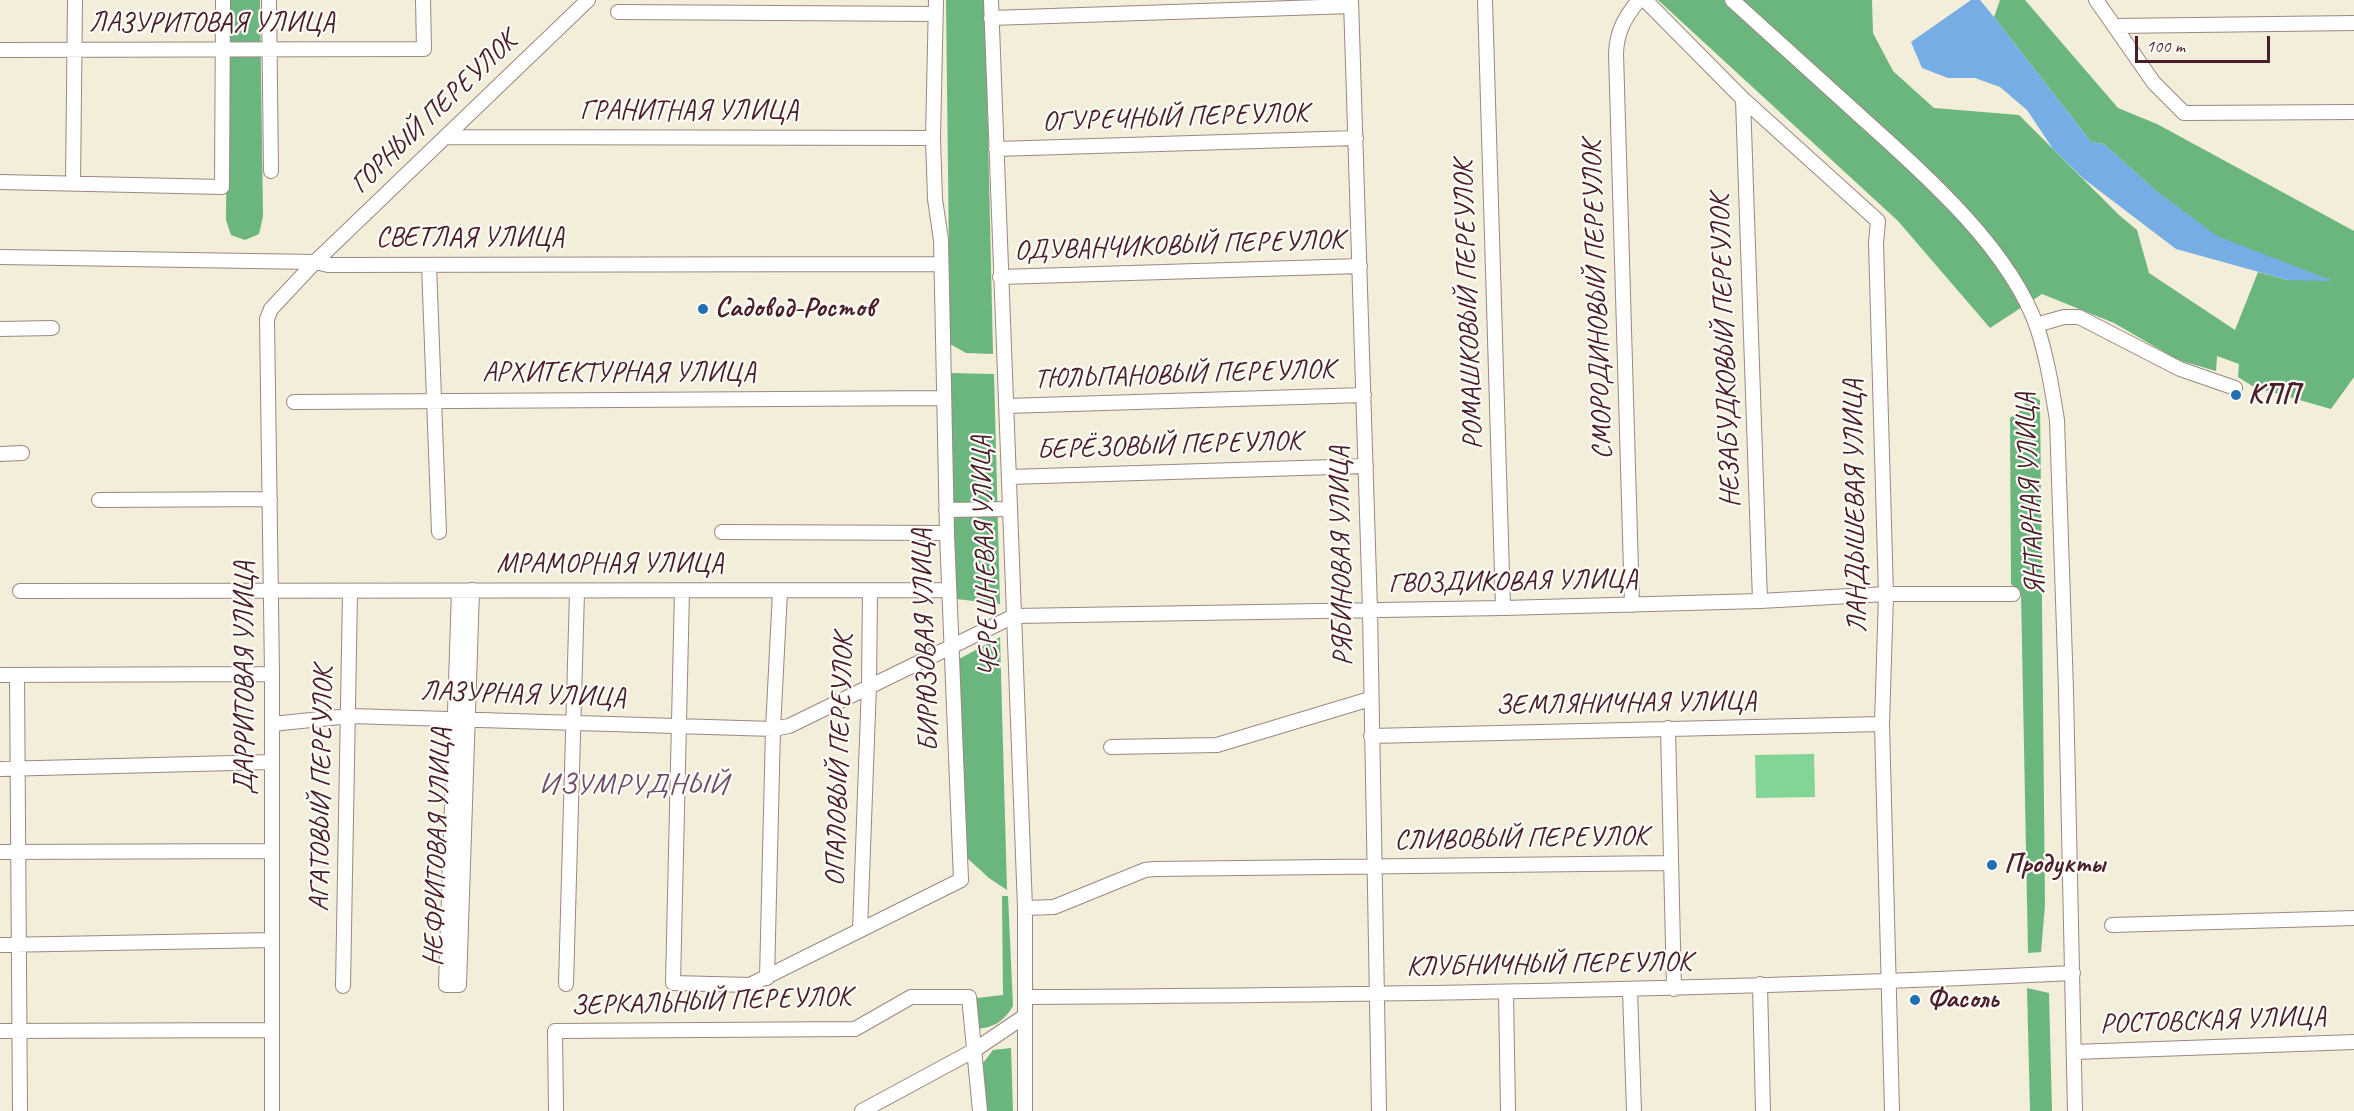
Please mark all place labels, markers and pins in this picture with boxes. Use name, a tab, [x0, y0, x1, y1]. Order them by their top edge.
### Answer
place label: Садовод-Ростов	[715, 292, 875, 326]
marker: Садовод-Ростов	[696, 302, 710, 316]
place label: КПП	[2248, 378, 2300, 412]
marker: КПП	[2229, 388, 2243, 402]
place label: Продукты	[2004, 848, 2105, 882]
marker: Продукты	[1985, 858, 1999, 872]
place label: Фасоль	[1927, 983, 1998, 1017]
marker: Фасоль	[1908, 993, 1922, 1007]

